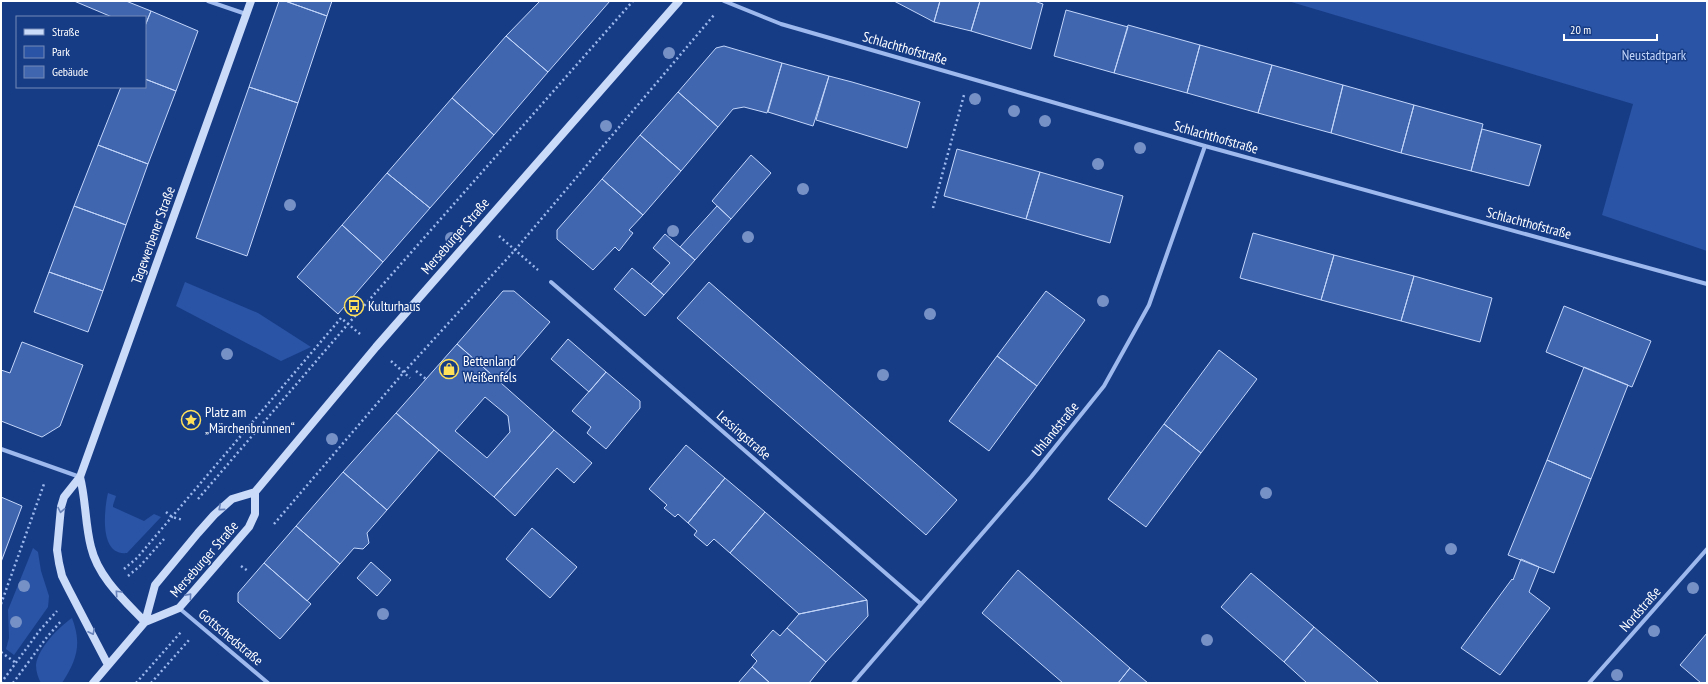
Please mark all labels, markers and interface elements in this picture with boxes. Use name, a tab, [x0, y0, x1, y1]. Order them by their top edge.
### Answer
legend	[16, 16, 146, 88]
scale bar	[1564, 16, 1657, 42]
text: 20 m	[1570, 22, 1591, 37]
text: Straße	[52, 24, 79, 39]
street label: Schlachthofstraße	[861, 27, 950, 69]
text: Park	[52, 44, 70, 59]
park label: Neustadtpark	[1622, 46, 1687, 64]
text: Gebäude	[52, 64, 88, 79]
street label: Schlachthofstraße	[1172, 116, 1261, 158]
street label: Tagewerbener Straße	[127, 184, 179, 286]
street label: Merseburger Straße	[417, 194, 493, 278]
street label: Schlachthofstraße	[1485, 203, 1574, 243]
bus stop icon: Kulturhaus	[343, 295, 365, 317]
place label: Kulturhaus	[368, 297, 421, 315]
place label: Bettenland Weißenfels	[463, 352, 517, 386]
shop icon: Bettenland Weißenfels	[438, 358, 460, 380]
street label: Uhlandstraße	[1028, 398, 1083, 460]
place label: Platz am „Märchenbrunnen“	[205, 403, 295, 437]
street label: Lessingstraße	[713, 406, 775, 464]
place icon: Platz am „Märchenbrunnen“	[180, 409, 202, 431]
one-way arrow	[218, 504, 226, 511]
one-way arrow	[57, 507, 66, 514]
street label: Merseburger Straße	[166, 517, 242, 601]
street label: Nordstraße	[1615, 583, 1665, 635]
one-way arrow	[115, 590, 123, 598]
one-way arrow	[185, 593, 192, 601]
street label: Gottschedstraße	[195, 605, 267, 669]
one-way arrow	[87, 628, 94, 636]

